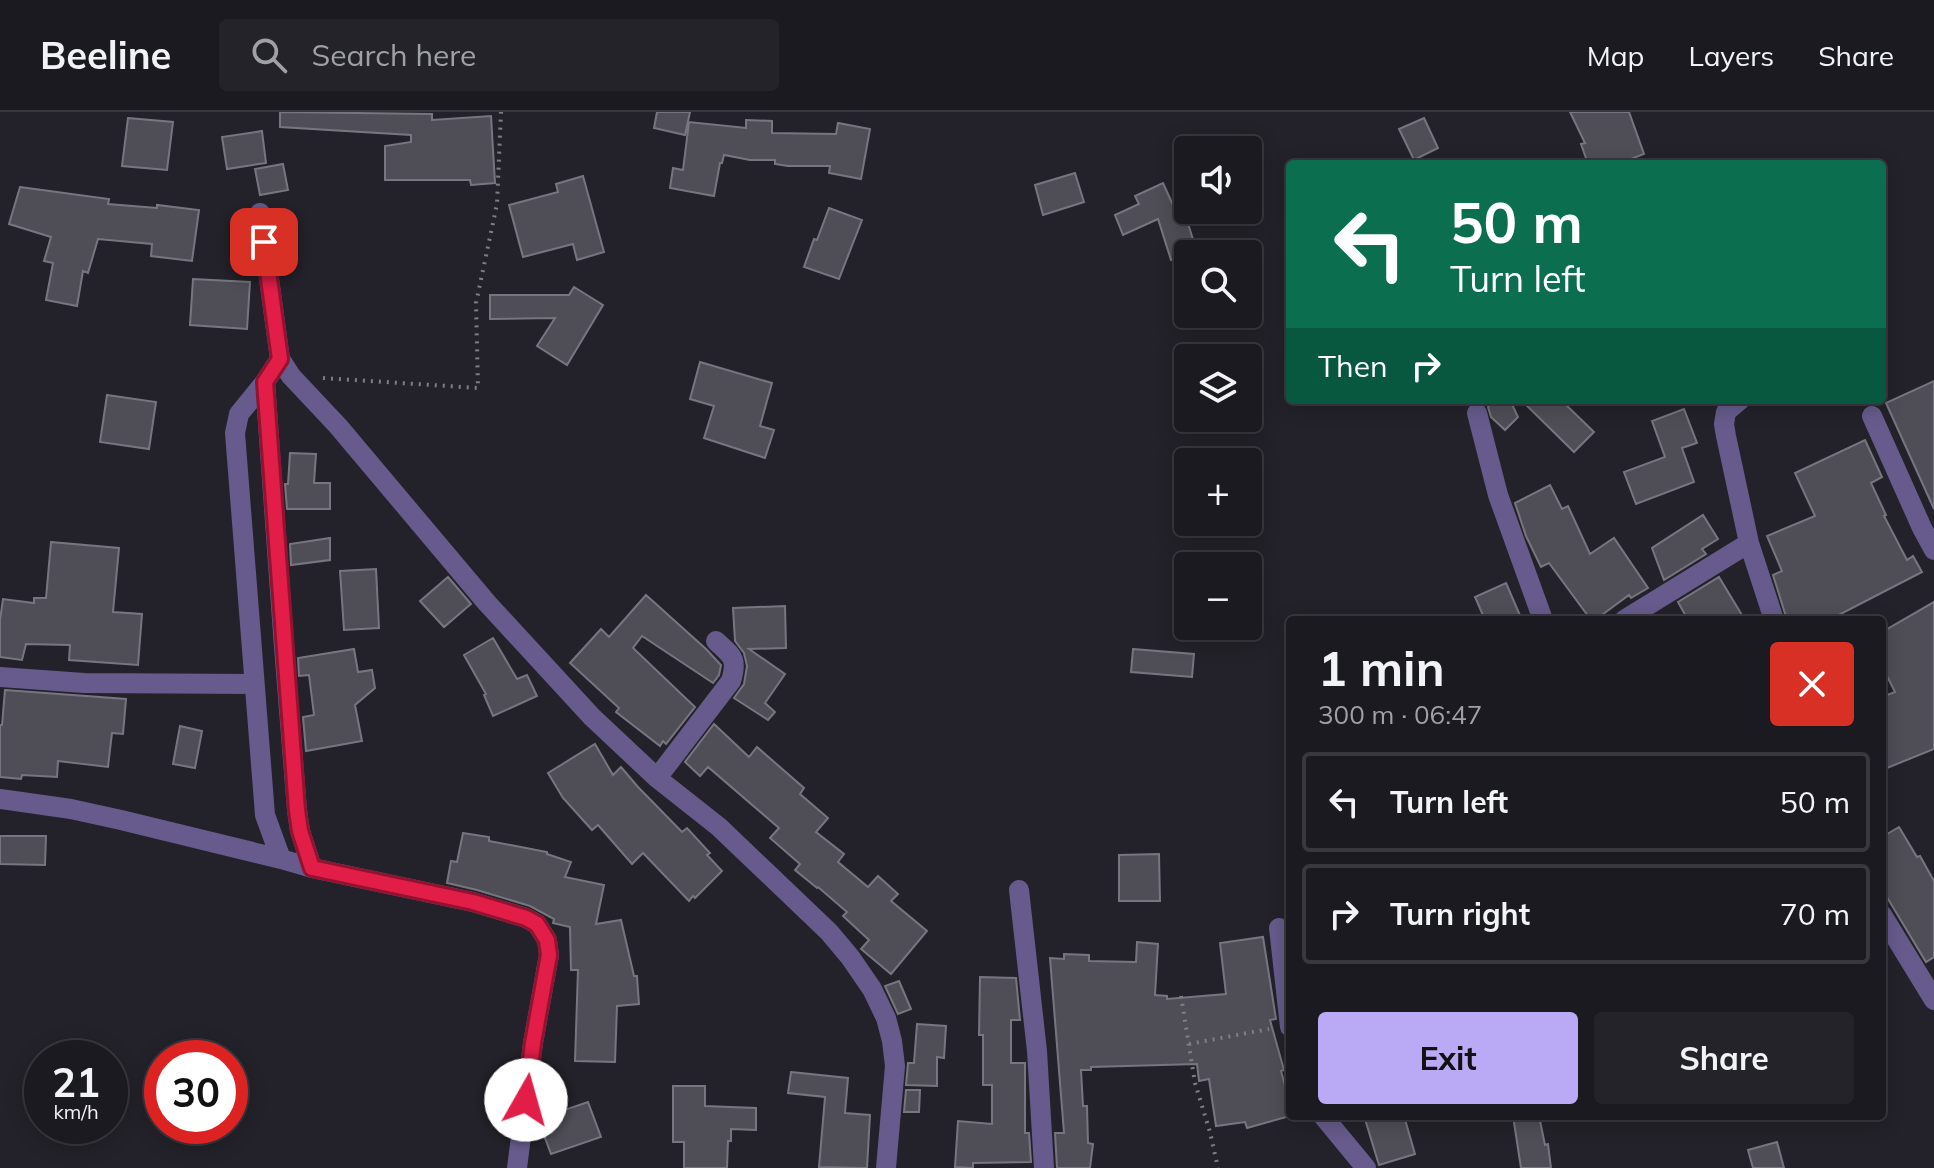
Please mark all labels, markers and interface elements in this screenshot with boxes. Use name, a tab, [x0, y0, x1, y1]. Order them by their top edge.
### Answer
search box	[219, 19, 779, 91]
text: Beeline	[40, 31, 171, 79]
icon: search	[247, 33, 291, 77]
text: Search here	[311, 36, 476, 74]
text: Map	[1587, 38, 1644, 73]
text: Layers	[1688, 38, 1774, 73]
text: Share	[1818, 38, 1894, 73]
map controls	[1174, 136, 1262, 640]
button: sound	[1174, 136, 1262, 224]
text: 50 m	[1450, 187, 1583, 257]
icon: left	[1318, 192, 1422, 296]
pin	[230, 208, 298, 276]
icon: arrive	[242, 220, 286, 264]
button: search	[1174, 240, 1262, 328]
text: Turn left	[1450, 256, 1586, 301]
button: layers	[1174, 344, 1262, 432]
icon: right	[1404, 344, 1448, 388]
text: Then	[1318, 347, 1388, 385]
button: +	[1174, 448, 1262, 536]
button: −	[1174, 552, 1262, 640]
text: 1 min	[1318, 638, 1445, 698]
button: close	[1770, 642, 1854, 726]
text: 300 m · 06:47	[1318, 698, 1482, 731]
icon: left	[1322, 780, 1366, 824]
text: Turn left	[1390, 783, 1508, 821]
text: 50 m	[1780, 783, 1850, 821]
icon: right	[1322, 892, 1366, 936]
text: Turn right	[1390, 895, 1530, 933]
text: 70 m	[1780, 895, 1850, 933]
button: Exit	[1318, 1012, 1578, 1104]
button: Share	[1594, 1012, 1854, 1104]
speed limit sign: 30	[144, 1040, 248, 1144]
text: 21	[52, 1057, 100, 1107]
position arrow	[484, 1058, 568, 1142]
text: km/h	[53, 1099, 99, 1124]

